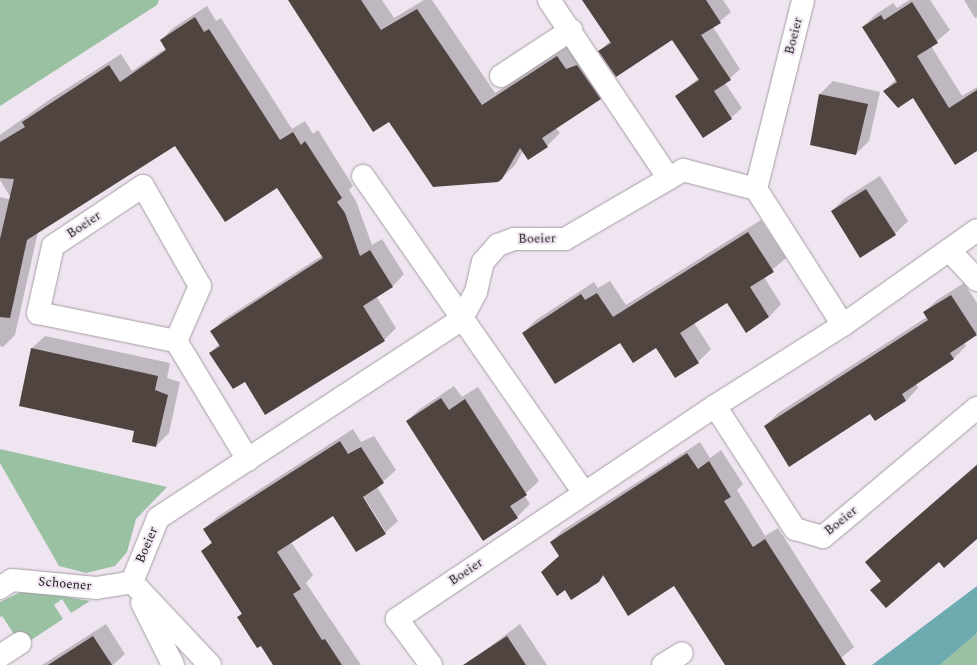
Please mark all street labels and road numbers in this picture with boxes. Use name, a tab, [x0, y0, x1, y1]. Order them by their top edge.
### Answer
street label: Boeier	[782, 16, 806, 56]
street label: Boeier	[64, 208, 104, 242]
street label: Boeier	[518, 231, 556, 247]
street label: Boeier	[821, 503, 861, 539]
street label: Boeier	[132, 525, 162, 565]
street label: Boeier	[446, 555, 486, 589]
street label: Schoener	[38, 574, 92, 594]

